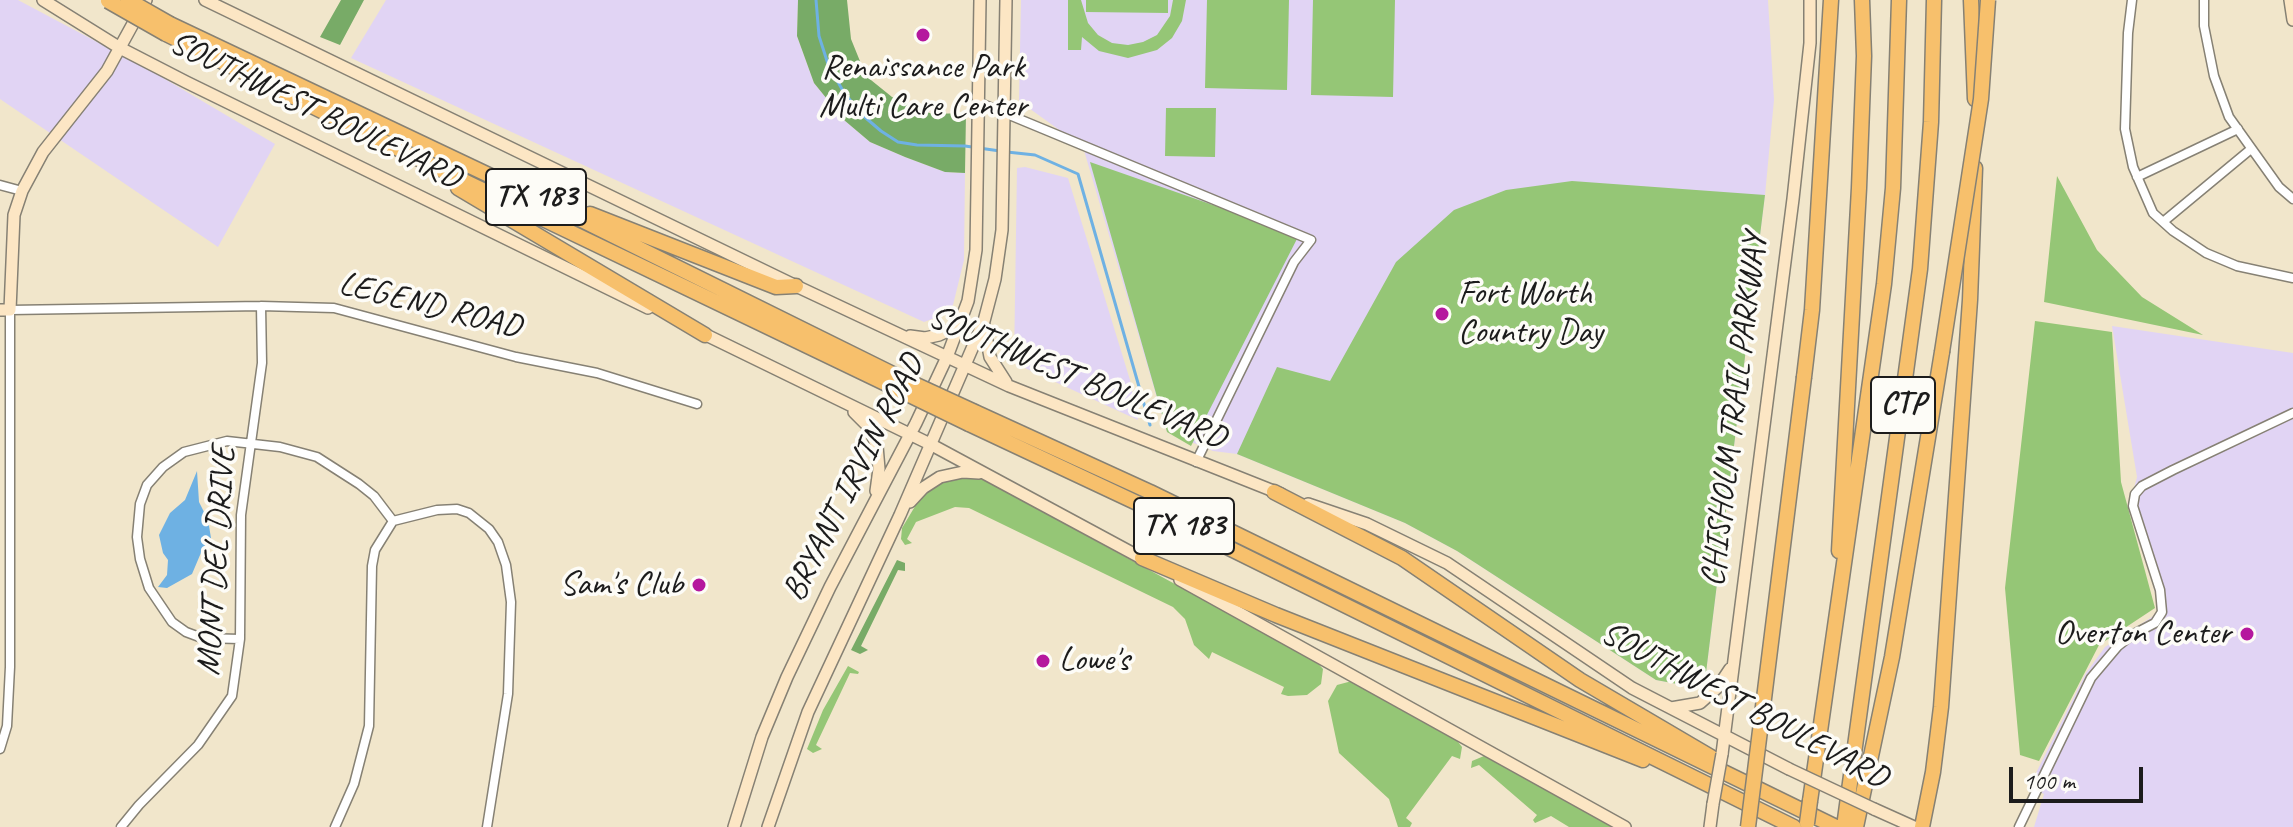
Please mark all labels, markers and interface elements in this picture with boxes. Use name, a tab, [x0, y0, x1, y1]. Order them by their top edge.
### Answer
street label: SOUTHWEST BOULEVARD	[163, 23, 467, 199]
marker: Renaissance Park Multi Care Center	[914, 26, 932, 44]
place label: Renaissance Park Multi Care Center	[819, 48, 1027, 128]
road number: TX 183	[486, 169, 586, 225]
street label: CHISHOLM TRAIL PARKWAY	[1693, 231, 1777, 589]
street label: LEGEND ROAD	[335, 264, 525, 348]
place label: Fort Worth Country Day	[1458, 274, 1603, 354]
street label: SOUTHWEST BOULEVARD	[922, 297, 1232, 459]
marker: Fort Worth Country Day	[1433, 305, 1451, 323]
street label: BRYANT IRVIN ROAD	[774, 348, 934, 608]
road number: CTP	[1871, 377, 1935, 433]
street label: MONT DEL DRIVE	[189, 445, 245, 677]
road number: TX 183	[1134, 498, 1234, 554]
place label: Sam's Club	[560, 565, 683, 605]
marker: Sam's Club	[690, 576, 708, 594]
street label: SOUTHWEST BOULEVARD	[1593, 613, 1895, 799]
place label: Overton Center	[2055, 614, 2231, 654]
marker: Overton Center	[2238, 625, 2256, 643]
place label: Lowe's	[1059, 641, 1129, 681]
marker: Lowe's	[1034, 652, 1052, 670]
scale bar	[2013, 751, 2147, 801]
text: 100 m	[2023, 766, 2075, 796]

